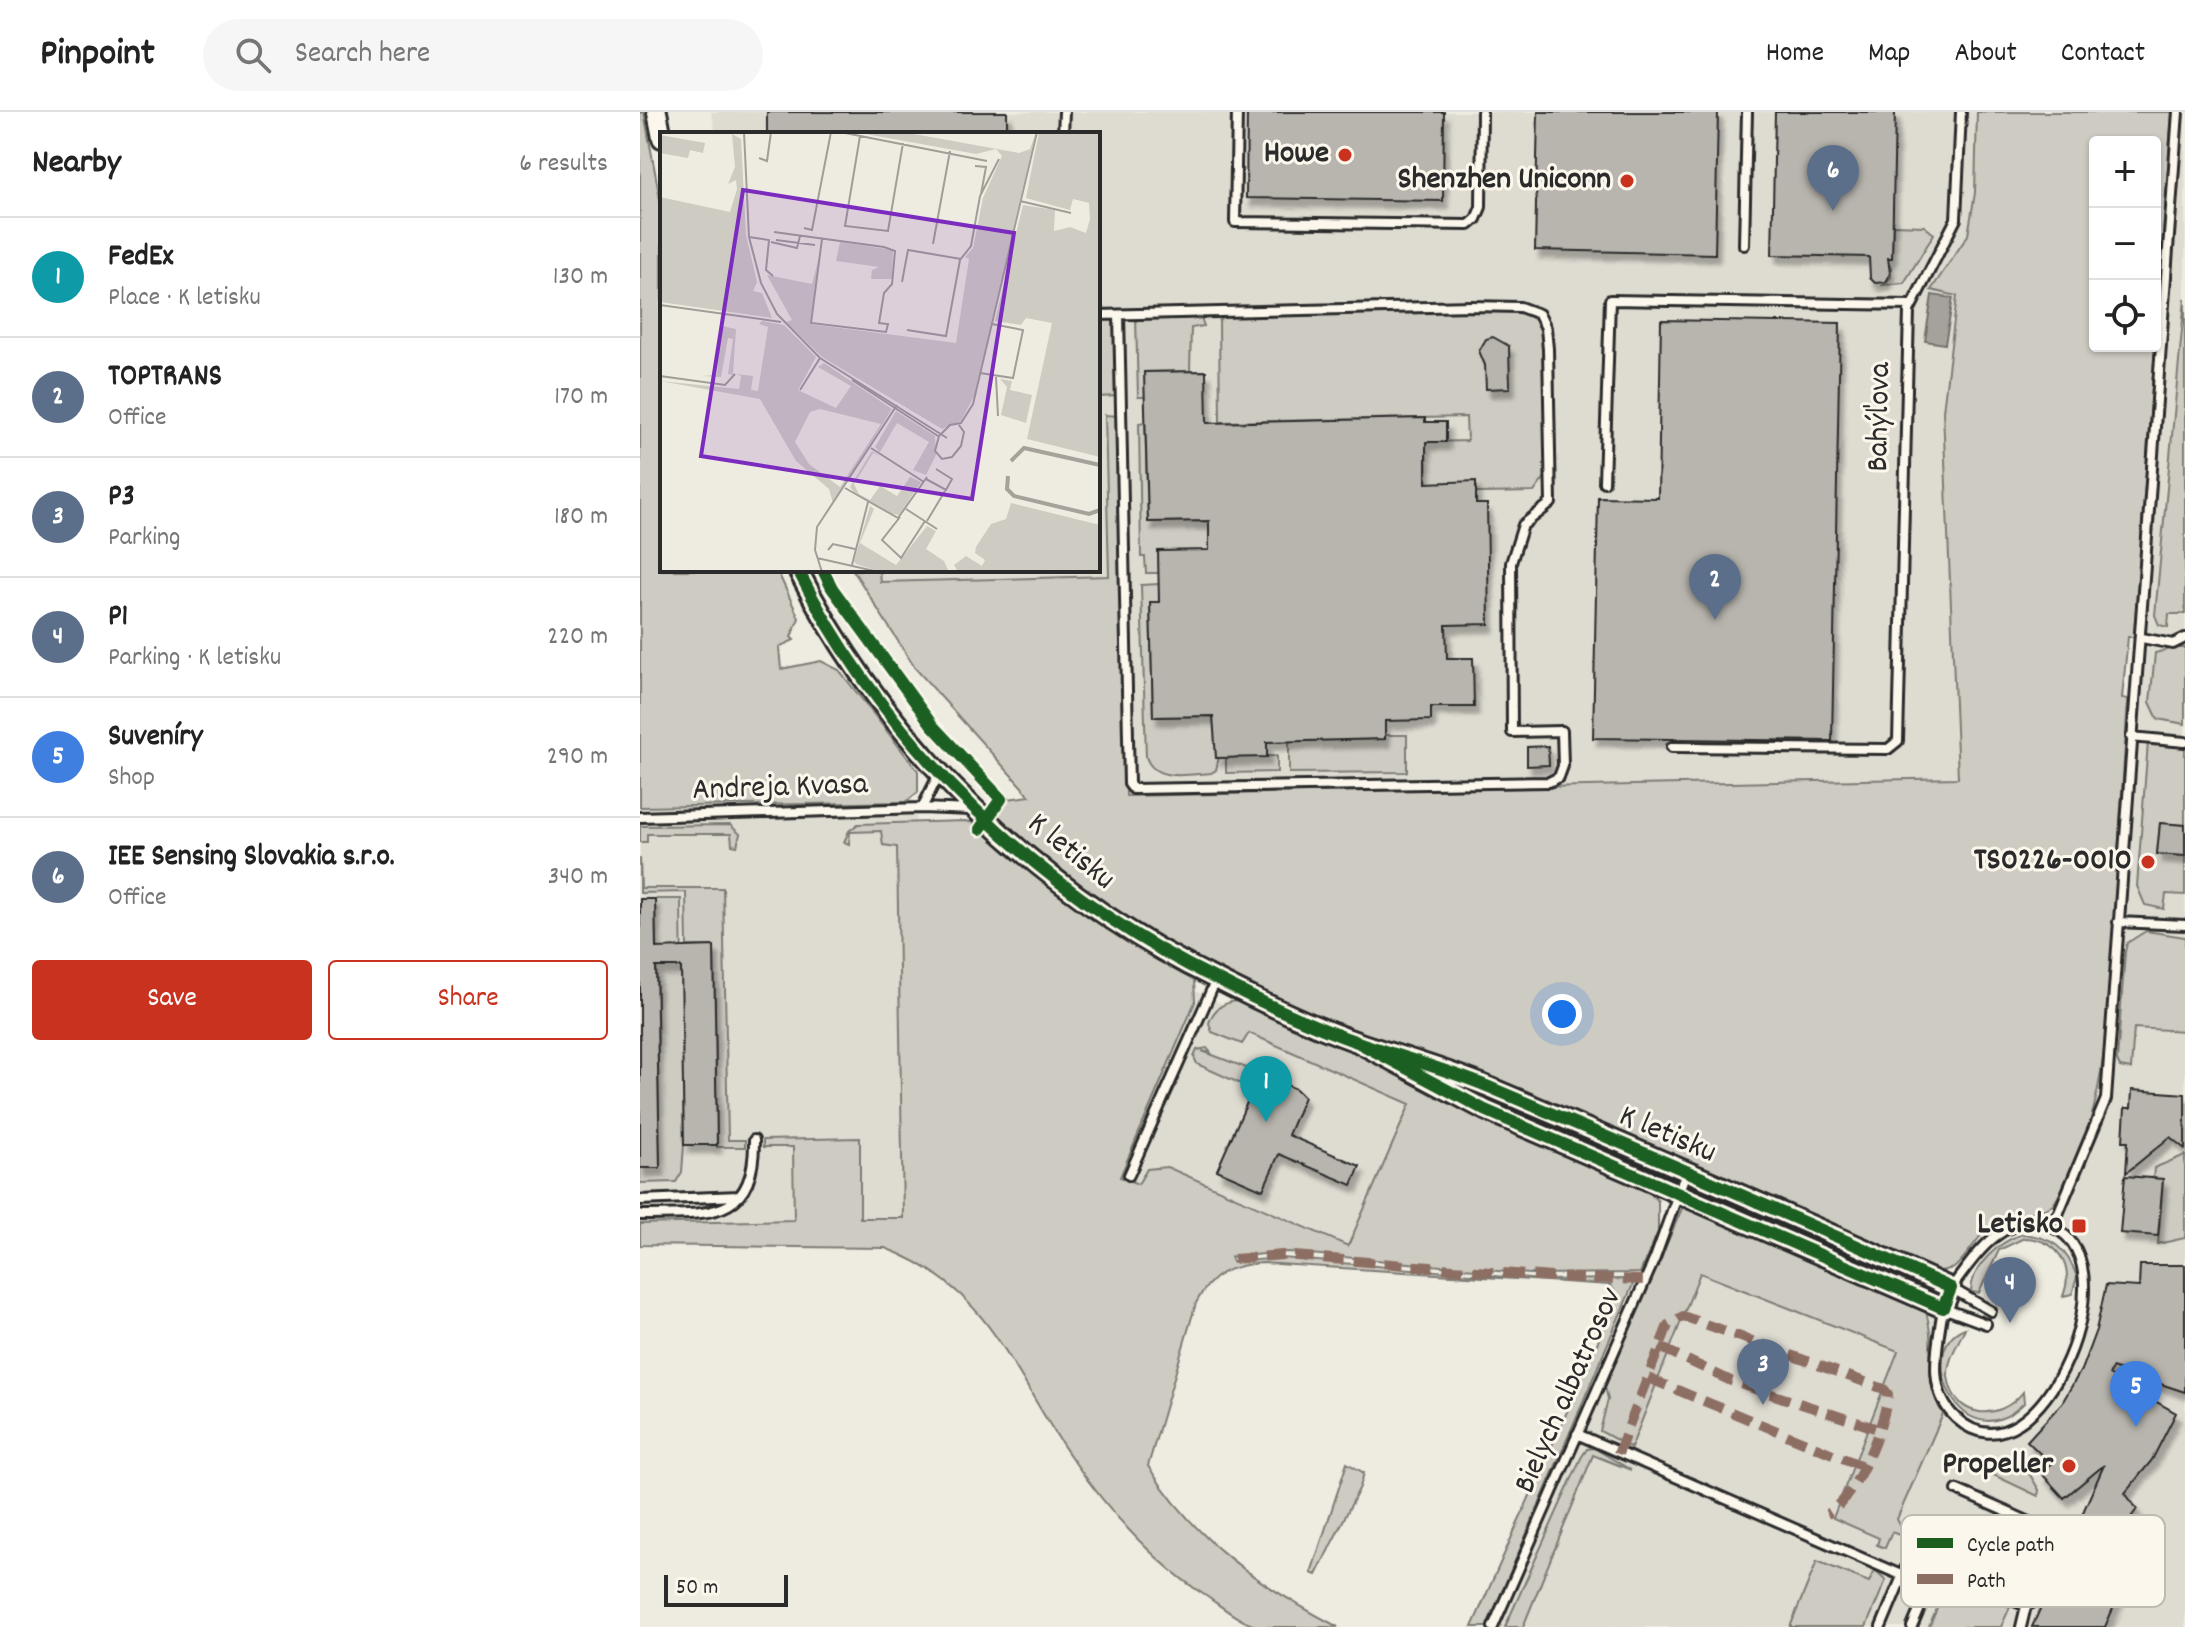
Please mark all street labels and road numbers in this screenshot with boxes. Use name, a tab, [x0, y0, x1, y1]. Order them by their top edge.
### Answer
street label: Bahýľova	[1857, 361, 1905, 472]
street label: Andreja Kvasa	[691, 763, 870, 815]
street label: K letisku	[1016, 803, 1124, 903]
street label: K letisku	[1611, 1095, 1723, 1177]
street label: Bielych albatrosov	[1504, 1281, 1636, 1501]

